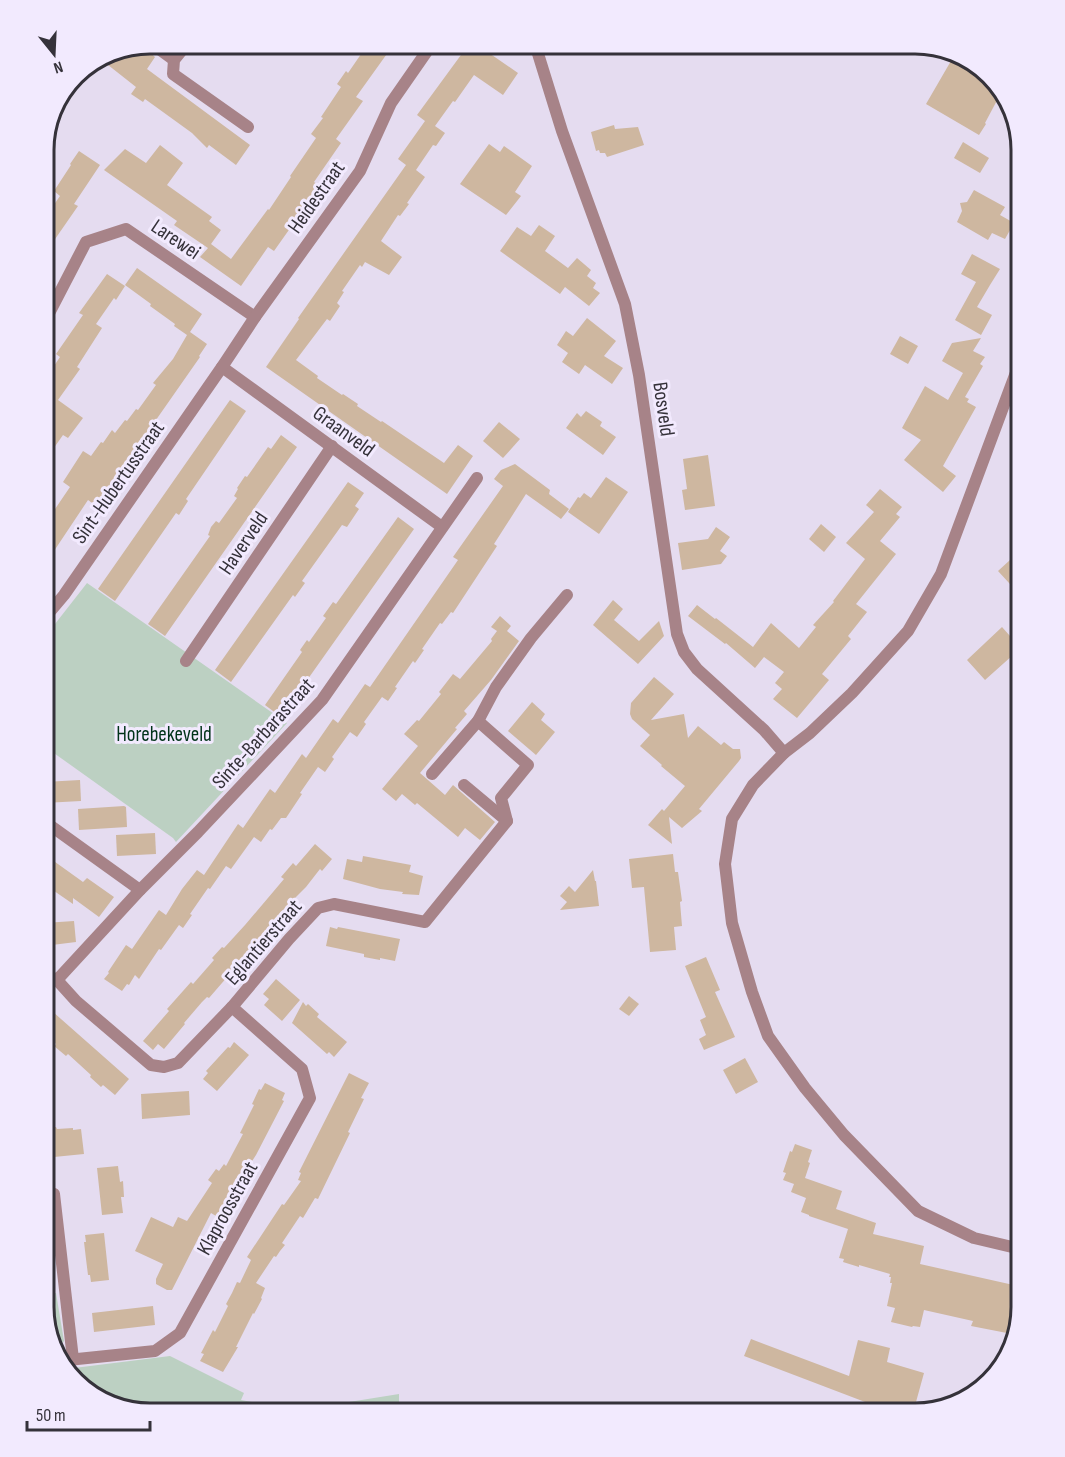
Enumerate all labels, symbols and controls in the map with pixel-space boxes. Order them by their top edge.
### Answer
north arrow [24,24,84,84]
text: N [51,56,65,77]
street label: Heidestraat [283,156,350,238]
street label: Larewei [146,214,205,265]
street label: Bosveld [647,380,680,438]
street label: Graanveld [308,401,380,462]
street label: Sint-Hubertusstraat [67,416,170,548]
street label: Haverveld [213,507,273,579]
street label: Sinte-Barbarastraat [207,673,320,794]
park label: Horebekeveld [116,722,212,747]
street label: Eglantierstraat [220,895,307,990]
street label: Klaproosstraat [192,1157,263,1259]
scale bar [27,1394,150,1432]
text: 50 m [36,1405,66,1426]

